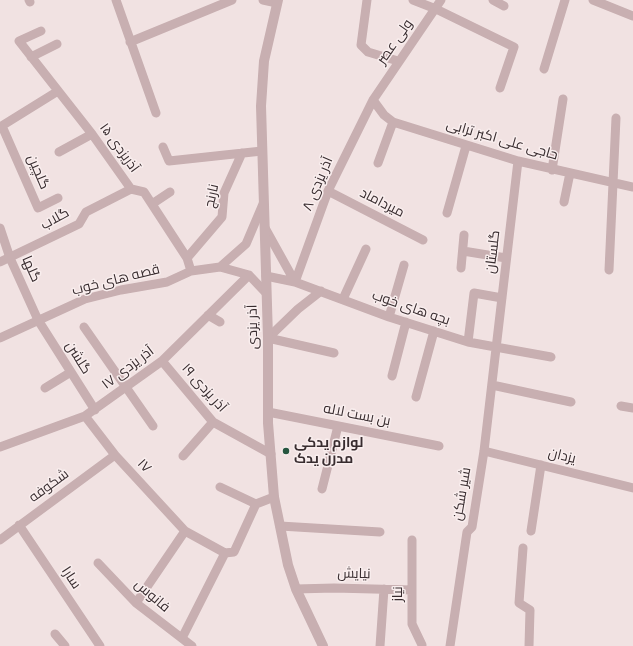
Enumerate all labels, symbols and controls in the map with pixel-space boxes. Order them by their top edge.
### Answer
street label: ولی عصر [373,16,417,68]
street label: حاجی علی اکبر ترابی [444,116,560,164]
street label: ۱۵ آذریزدی [96,120,142,176]
street label: گلچین [23,152,53,192]
street label: ۸ آذر یزدی [299,155,337,213]
street label: نارنج [201,182,223,210]
street label: میرداماد [357,185,407,221]
street label: گلاب [38,204,72,234]
street label: گلستان [482,229,504,275]
street label: گلها [18,253,44,285]
street label: قصه های خوب [70,261,162,299]
street label: بچه های خوب [370,287,452,329]
street label: آذر یزدی [244,304,262,350]
street label: گلشن [62,339,94,377]
street label: آذر یزدی ۱۷ [99,343,157,393]
street label: آذر یزدی ۱۹ [178,360,230,416]
street label: بن بست لاله [322,400,392,430]
place label: لوازم یدکی مدرن یدک [294,435,363,468]
street label: یزدان [546,444,578,468]
marker: لوازم یدکی مدرن یدک [281,446,291,456]
street label: ۱۷ [133,455,155,477]
street label: شکوفه [26,466,72,506]
street label: شیر شکن [449,466,475,522]
street label: سارا [58,564,84,592]
street label: نیایش [337,565,371,583]
street label: فانوس [131,576,173,616]
street label: نیاز [390,586,406,602]

